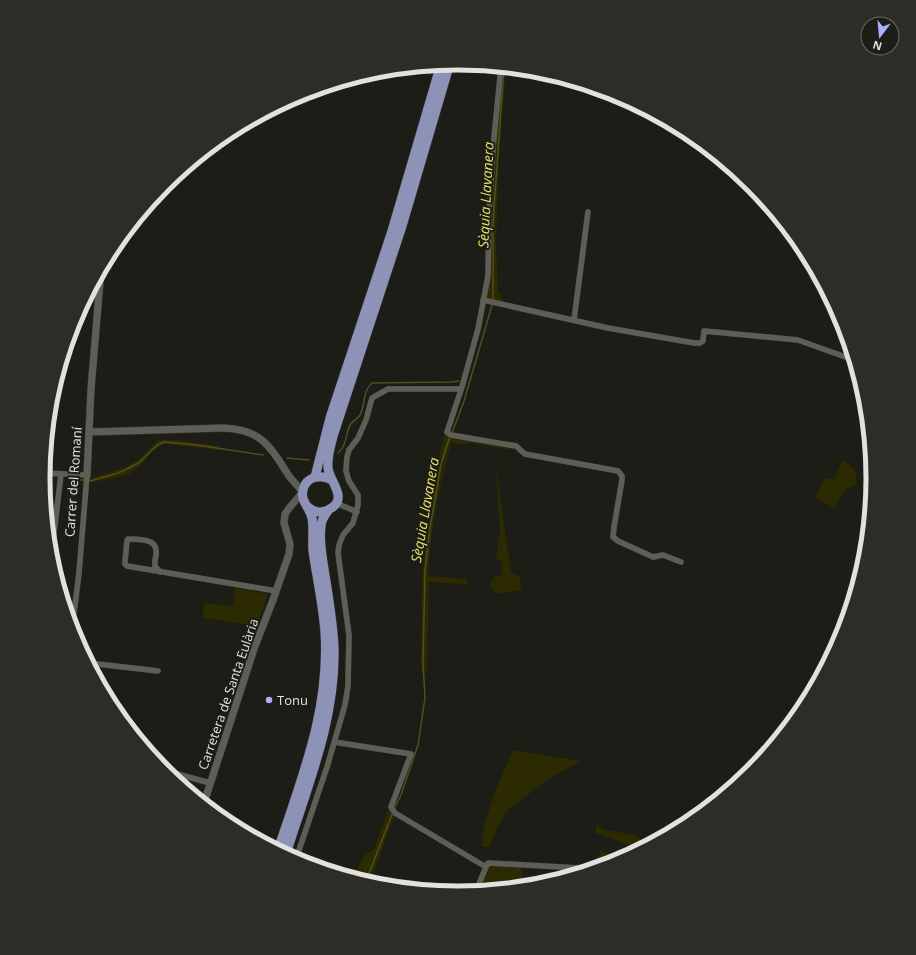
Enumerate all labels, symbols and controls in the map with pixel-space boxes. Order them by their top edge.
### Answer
north arrow [860,16,900,56]
text: N [871,38,883,55]
water label: Sèquia Llavanera [473,141,498,249]
street label: Carrer del Romaní [60,426,86,538]
water label: Sèquia Llavanera [406,456,443,564]
street label: Carretera de Santa Eulària [194,616,262,772]
place label: Tonu [277,691,308,709]
marker: Tonu [264,695,274,705]

